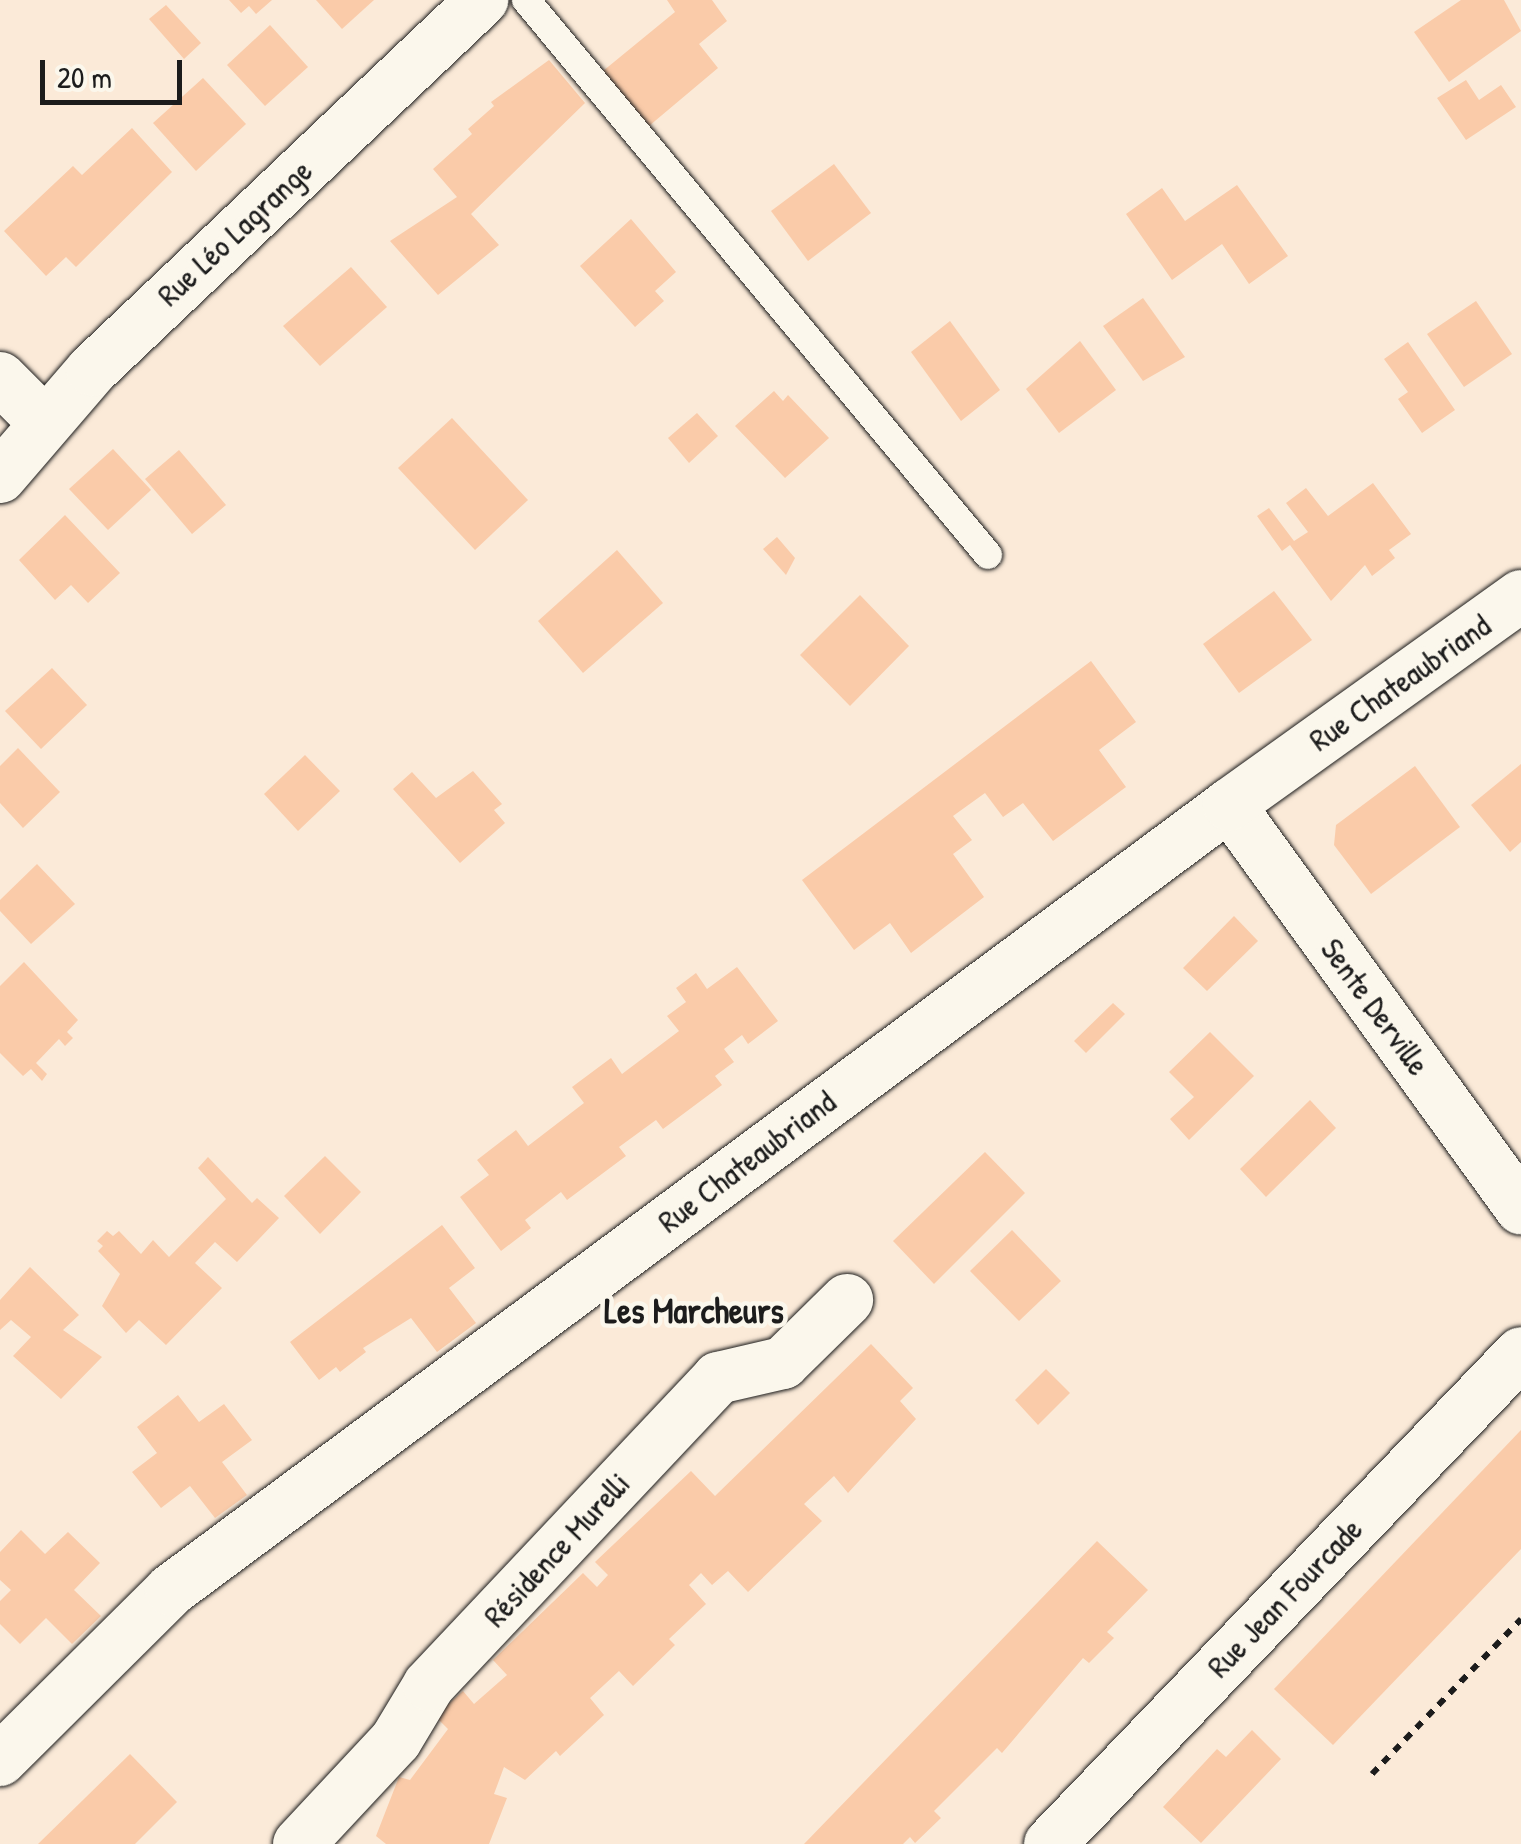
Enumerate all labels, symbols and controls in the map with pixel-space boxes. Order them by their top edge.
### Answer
scale bar [45,40,188,102]
text: 20 m [57,57,112,97]
street label: Rue Léo Lagrange [150,152,320,314]
street label: Rue Chateaubriand [1302,606,1498,760]
street label: Sente Derville [1313,931,1437,1083]
street label: Rue Chateaubriand [651,1083,843,1241]
district label: Les Marcheurs [604,1290,784,1332]
street label: Résidence Murelli [476,1465,638,1635]
street label: Rue Jean Fourcade [1199,1510,1371,1686]

